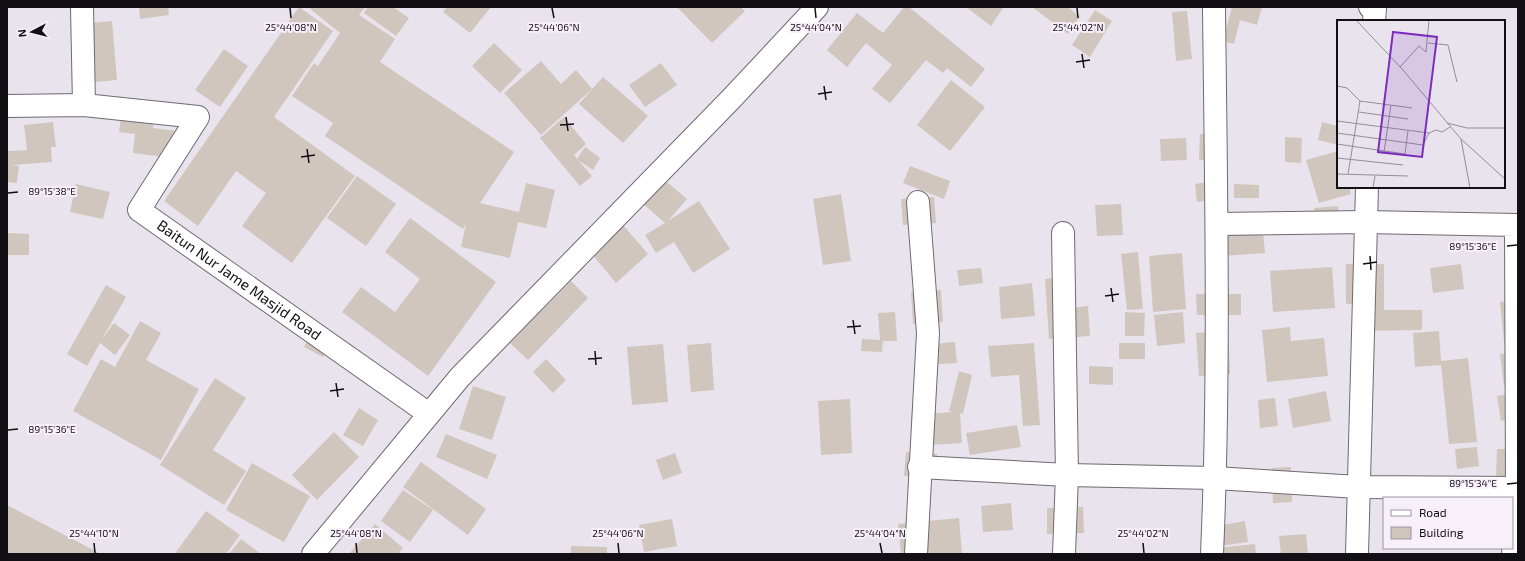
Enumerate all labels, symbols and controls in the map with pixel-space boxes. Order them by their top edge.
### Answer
north arrow [12,12,52,52]
inset map [1337,20,1505,188]
text: 25°44'08"N [265,21,317,33]
text: 25°44'06"N [528,21,580,33]
text: 25°44'04"N [790,21,842,33]
text: 25°44'02"N [1052,21,1104,33]
text: N [15,28,29,38]
text: 89°15'38"E [28,185,76,197]
street label: Baitun Nur Jame Masjid Road [154,216,325,343]
text: 89°15'36"E [1449,240,1497,252]
text: 89°15'36"E [28,423,76,435]
text: 89°15'34"E [1449,477,1497,489]
legend [1383,497,1513,549]
text: Road [1419,505,1447,519]
text: Building [1419,525,1464,539]
text: 25°44'10"N [69,527,119,539]
text: 25°44'08"N [330,527,382,539]
text: 25°44'06"N [592,527,644,539]
text: 25°44'04"N [854,527,906,539]
text: 25°44'02"N [1117,527,1169,539]

